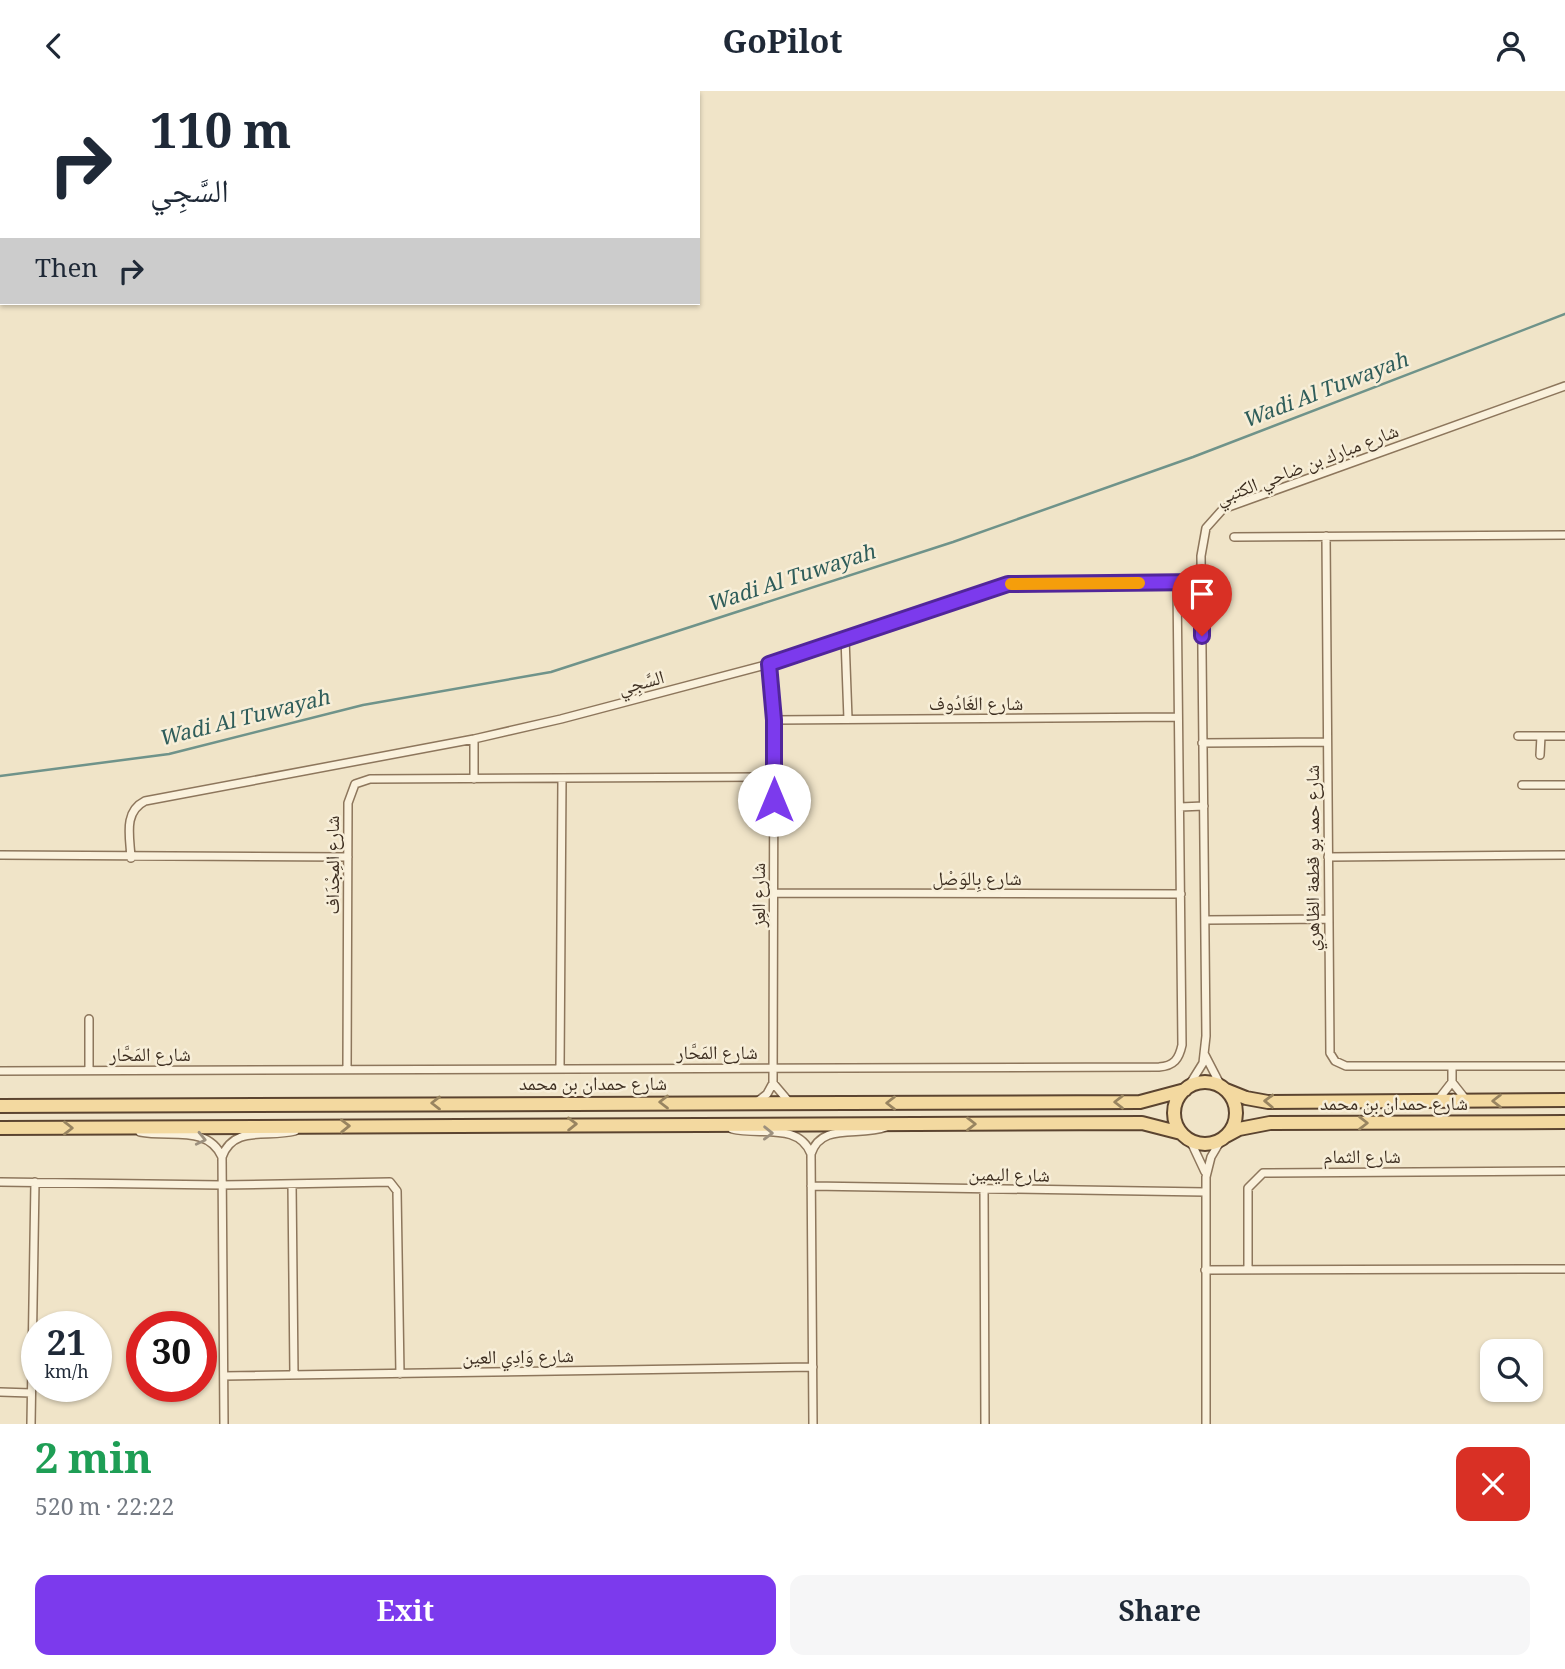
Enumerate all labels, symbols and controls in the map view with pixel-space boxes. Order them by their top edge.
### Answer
text: GoPilot [723,19,842,73]
icon: back [35,27,73,65]
icon: person [1492,27,1530,65]
text: 110 m [150,96,291,179]
icon: right [35,119,126,210]
text: السَّجِي [150,168,229,222]
text: Then [35,249,98,293]
icon: right [112,252,150,290]
water label: Wadi Al Tuwayah [1238,344,1415,440]
street label: شارع مبارك بن ضاحي الكتبي [1212,417,1404,516]
water label: Wadi Al Tuwayah [703,536,881,624]
pin [1172,564,1232,636]
icon: arrive [1183,575,1221,613]
street label: السَّجِي [615,663,669,706]
water label: Wadi Al Tuwayah [155,682,335,759]
street label: شارع الغَادُوف [929,690,1023,722]
position arrow [737,763,811,837]
street label: شارع حمد بو قطعة الظاهري [1299,765,1331,951]
street label: شارع المِجْدَاف [319,815,351,915]
street label: شارع العِز [745,863,777,928]
street label: شارع بِالوَصْل [932,865,1022,897]
street label: شارع المَحَّار [675,1039,758,1071]
street label: شارع المَحَّار [108,1041,191,1073]
street label: شارع حمدان بن محمد [519,1070,667,1102]
street label: شارع حمدان بن محمد [1320,1090,1468,1122]
one-way arrow [1491,1093,1502,1109]
one-way arrow [658,1094,668,1110]
one-way arrow [1113,1094,1123,1110]
one-way arrow [1264,1094,1275,1109]
one-way arrow [885,1095,896,1111]
one-way arrow [430,1096,441,1111]
one-way arrow [1358,1115,1369,1131]
one-way arrow [567,1116,578,1132]
one-way arrow [966,1116,977,1132]
one-way arrow [340,1118,350,1134]
one-way arrow [63,1120,74,1136]
one-way arrow [763,1125,773,1141]
one-way arrow [195,1130,207,1145]
street label: شارع الثمام [1323,1143,1401,1175]
street label: شارع اليمين [968,1160,1050,1194]
speed limit sign: 30 [126,1311,217,1402]
text: 21 [47,1318,86,1377]
map controls [1480,1339,1543,1402]
button: search [1480,1339,1543,1402]
street label: شارع وَادِي العين [462,1342,574,1376]
text: km/h [44,1359,89,1389]
text: 2 min [35,1428,152,1500]
button: close [1456,1447,1530,1521]
text: 520 m · 22:22 [35,1490,174,1530]
button: Exit [35,1575,776,1655]
button: Share [790,1575,1530,1655]

